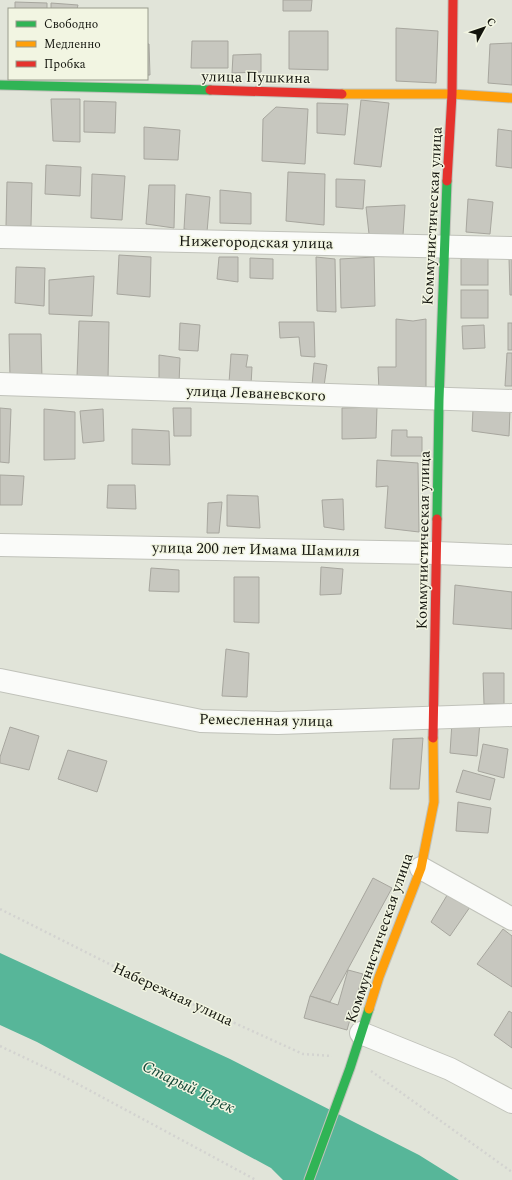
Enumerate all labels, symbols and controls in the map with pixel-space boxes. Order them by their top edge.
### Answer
legend [8,8,148,80]
north arrow [464,8,504,48]
text: С [482,13,500,30]
text: Свободно [44,15,98,34]
text: Медленно [44,35,101,54]
text: Пробка [44,55,86,74]
street label: улица Пушкина [200,65,311,90]
street label: Коммунистическая улица [416,126,449,306]
street label: Нижегородская улица [179,230,334,255]
street label: улица Леваневского [185,380,326,407]
street label: Коммунистическая улица [410,450,437,630]
street label: улица 200 лет Имама Шамиля [151,536,360,563]
street label: Ремесленная улица [199,708,334,733]
street label: Коммунистическая улица [340,849,420,1026]
street label: Набережная улица [109,956,237,1033]
water label: Старый Терек [138,1054,239,1120]

